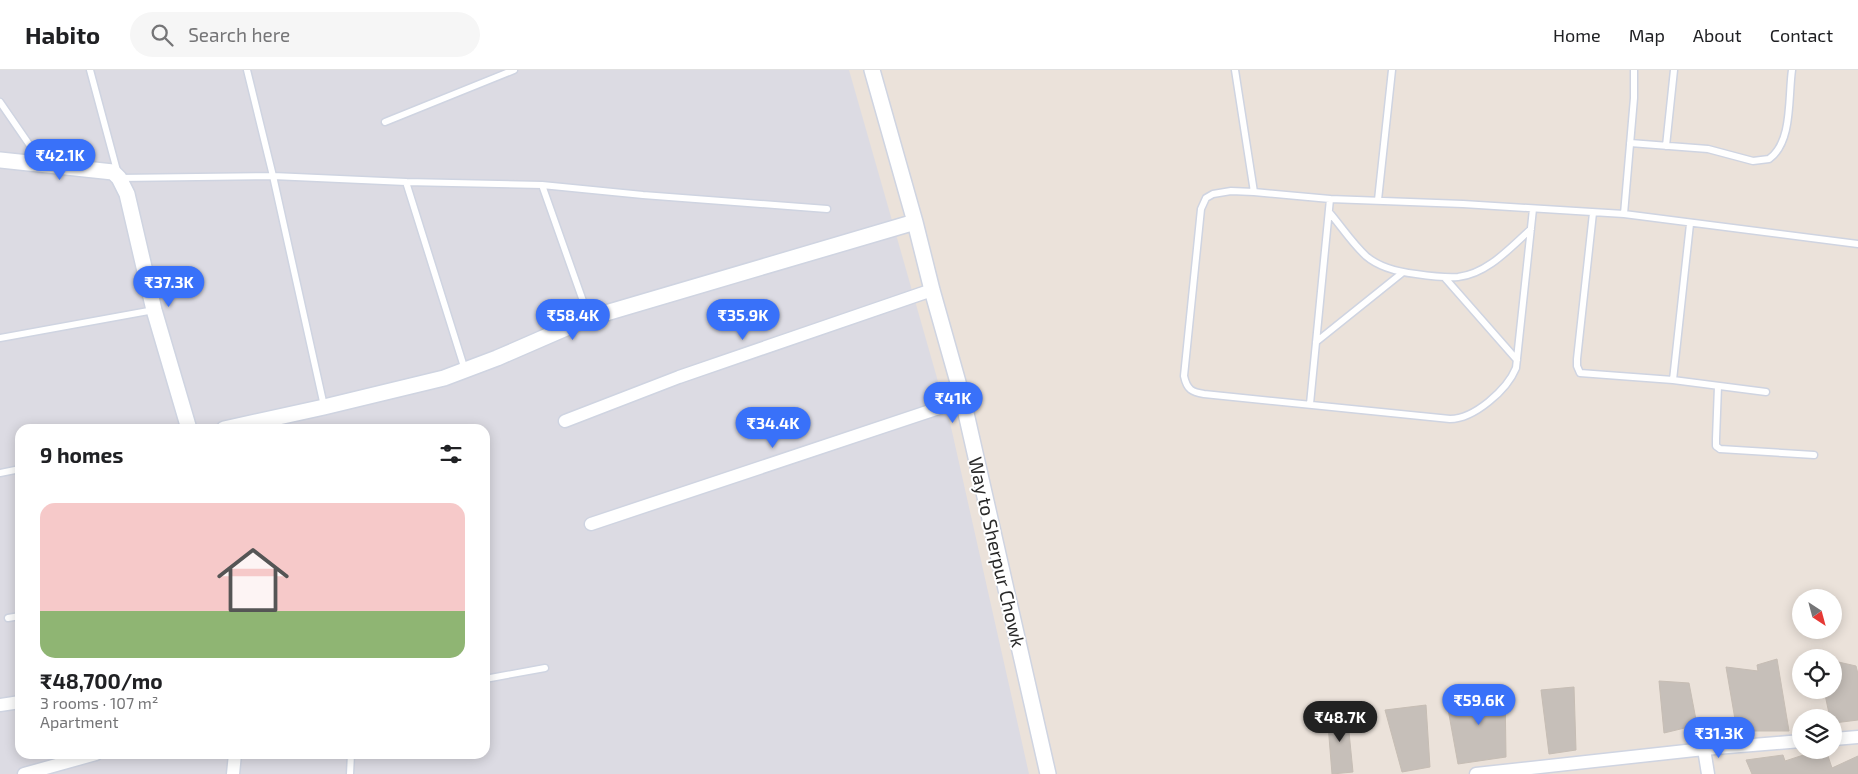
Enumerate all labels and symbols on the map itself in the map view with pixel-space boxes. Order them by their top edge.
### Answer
pin: ₹42.1K [19,138,101,181]
pin: ₹37.3K [128,266,210,308]
pin: ₹58.4K [532,298,614,341]
pin: ₹35.9K [702,298,784,341]
pin: ₹41K [923,382,983,424]
pin: ₹34.4K [732,406,814,449]
street label: Way to Sherpur Chowk [964,454,1031,650]
north arrow [1792,589,1842,639]
pin: ₹59.6K [1438,684,1520,726]
pin: ₹48.7K [1299,700,1381,743]
pin: ₹31.3K [1678,716,1760,759]

